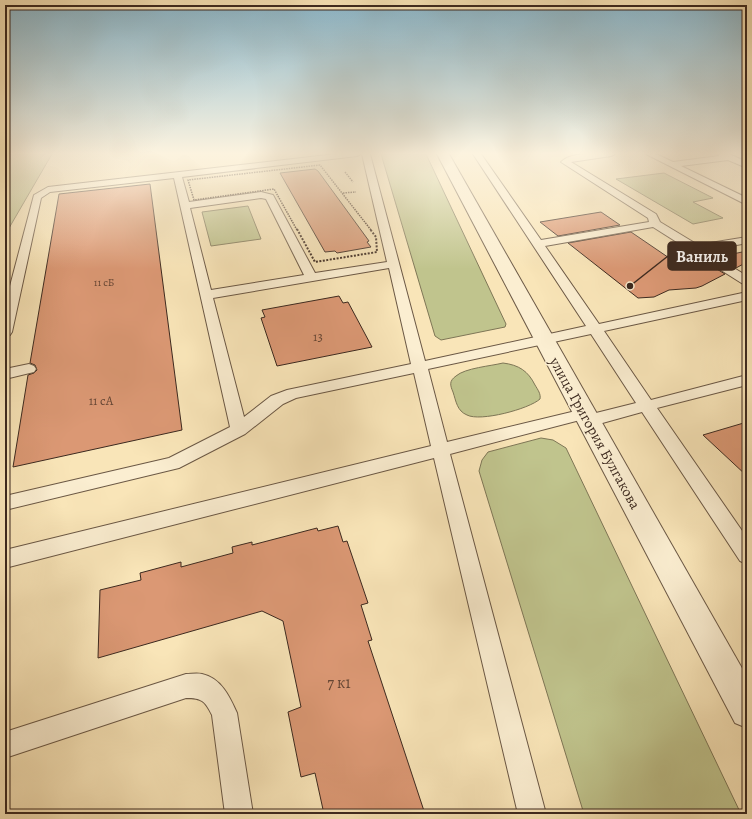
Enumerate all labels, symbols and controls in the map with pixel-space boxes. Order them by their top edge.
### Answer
callout: Ваниль [668,242,736,270]
text: Ваниль [676,246,729,268]
house number: 11 сБ [94,275,114,290]
house number: 13 [313,328,323,345]
street label: улица Григория Булгакова [544,353,645,513]
house number: 11 сА [89,392,114,409]
house number: 7 к1 [327,672,351,694]

